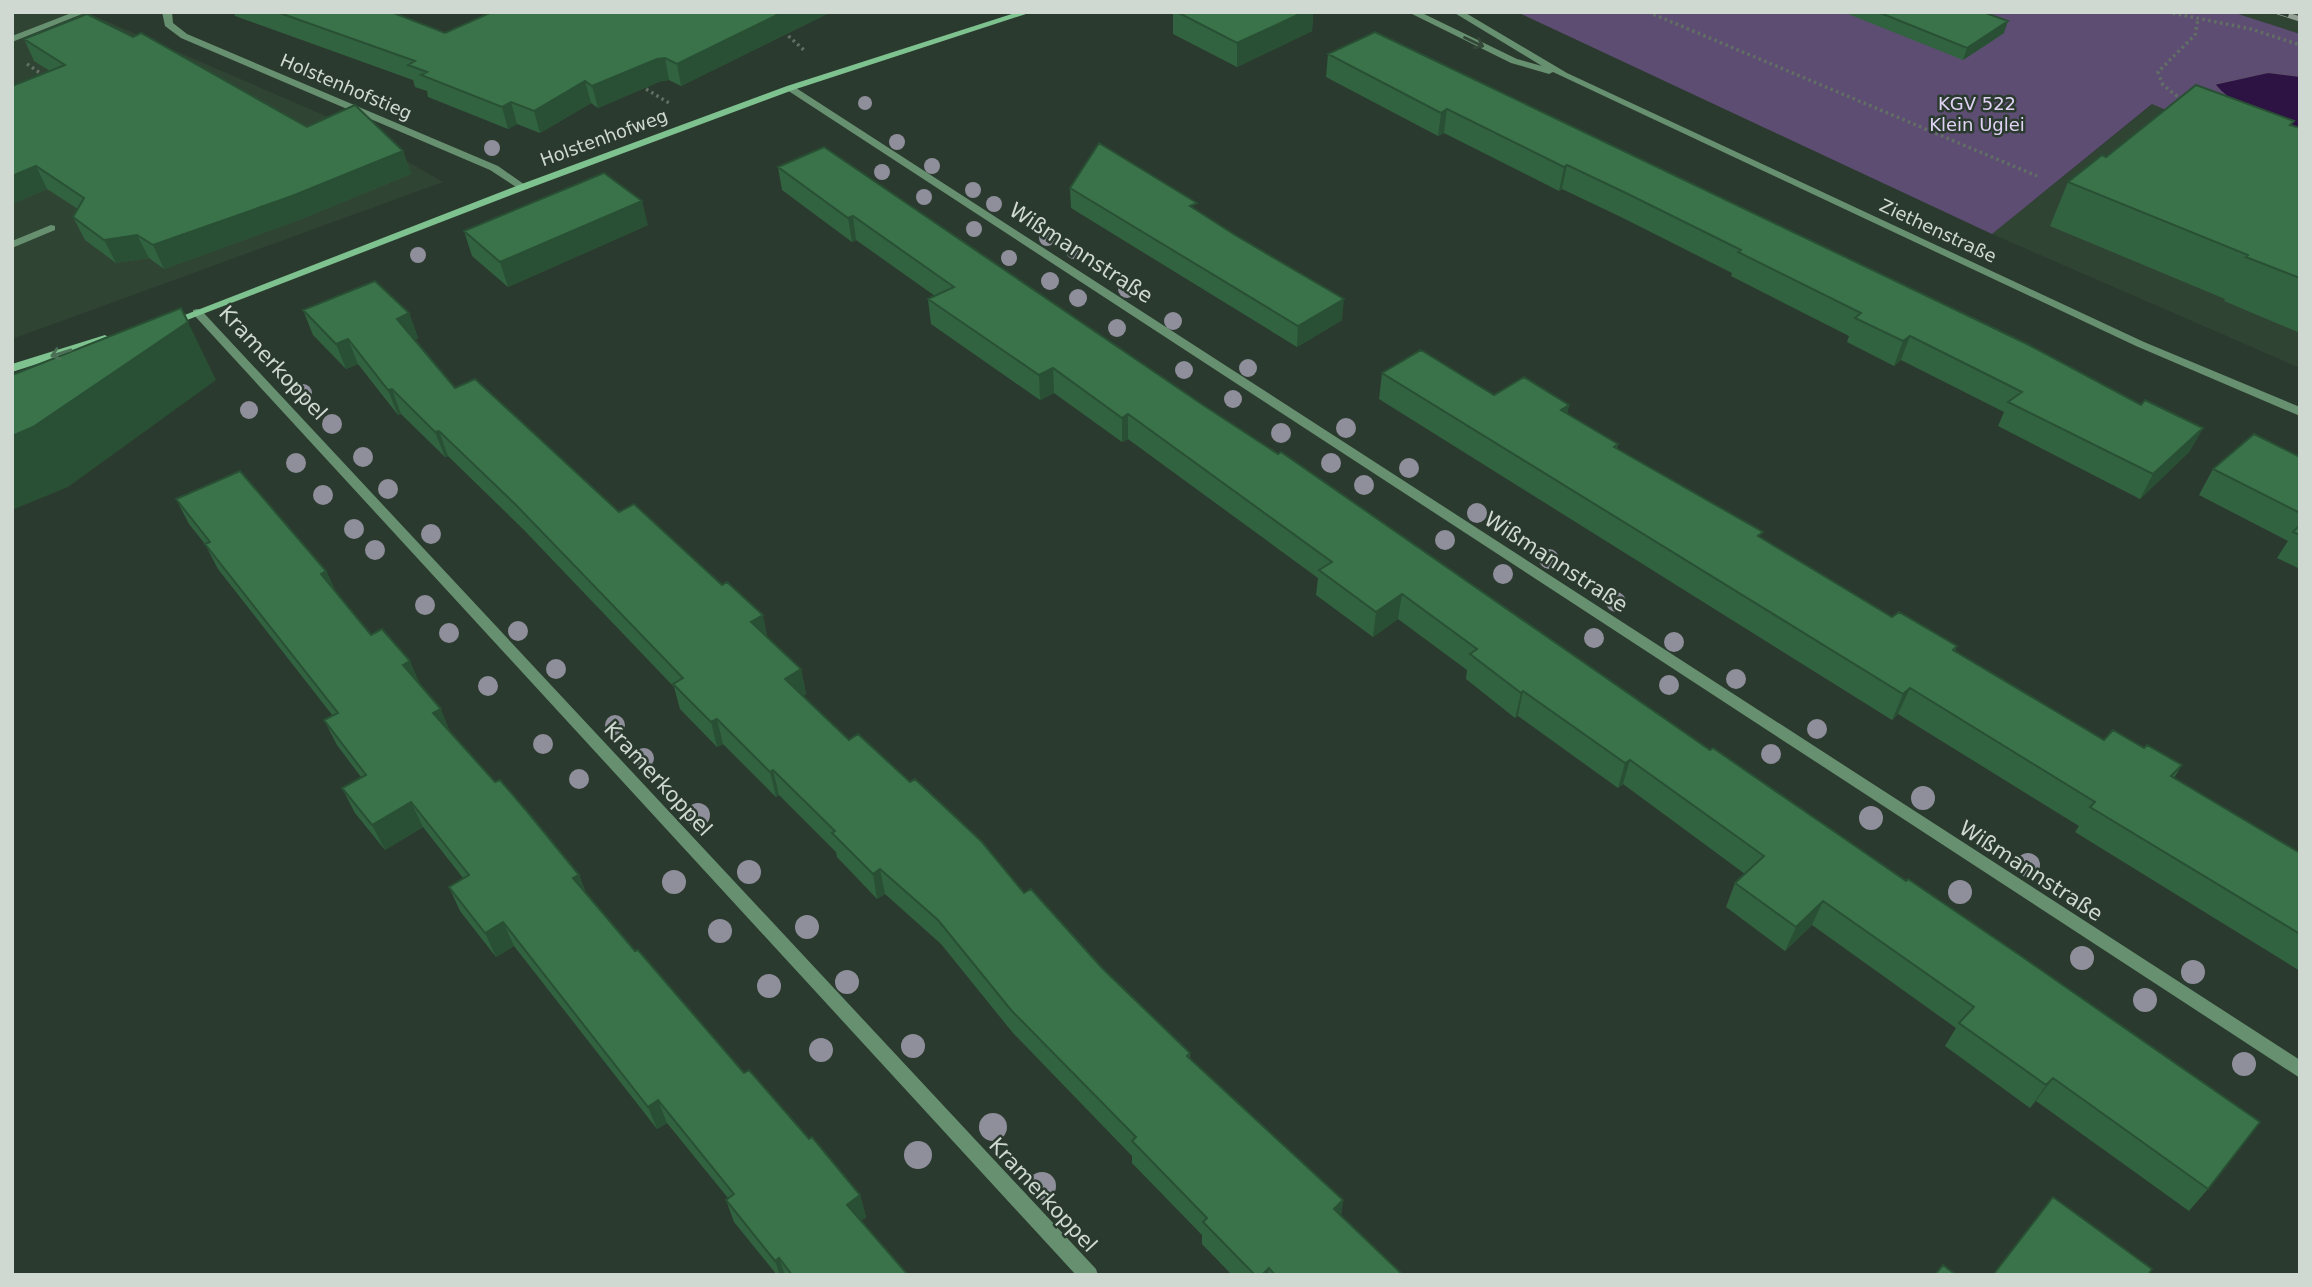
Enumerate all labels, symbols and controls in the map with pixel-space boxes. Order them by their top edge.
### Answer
one-way arrow [1463,35,1484,49]
street label: Holstenhofstieg [277,49,415,124]
park label: KGV 522 Klein Uglei [1929,93,2025,135]
street label: Holstenhofweg [537,105,670,170]
street label: Ziethenstraße [1876,194,2000,267]
street label: Wißmannstraße [1005,198,1157,308]
street label: Kramerkoppel [214,301,332,425]
one-way arrow [50,347,72,360]
street label: Wißmannstraße [1480,507,1632,617]
street label: Kramerkoppel [599,717,717,841]
street label: Wißmannstraße [1955,816,2107,926]
street label: Kramerkoppel [984,1133,1102,1257]

